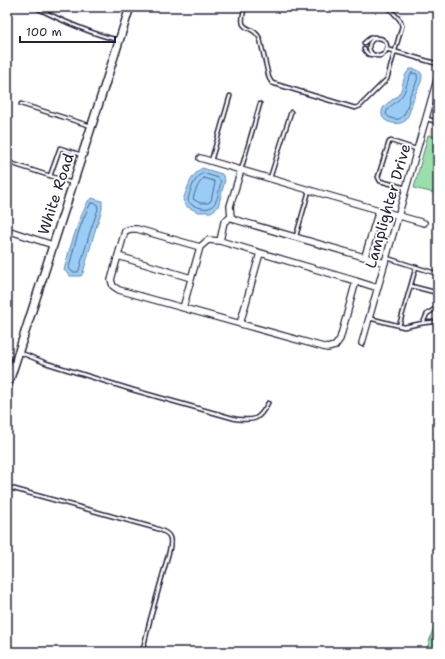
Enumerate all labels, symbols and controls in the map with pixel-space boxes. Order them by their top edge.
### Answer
scale bar [20,18,115,44]
text: 100 m [26,24,62,40]
street label: Lamplighter Drive [361,141,415,271]
street label: White Road [33,150,79,237]

